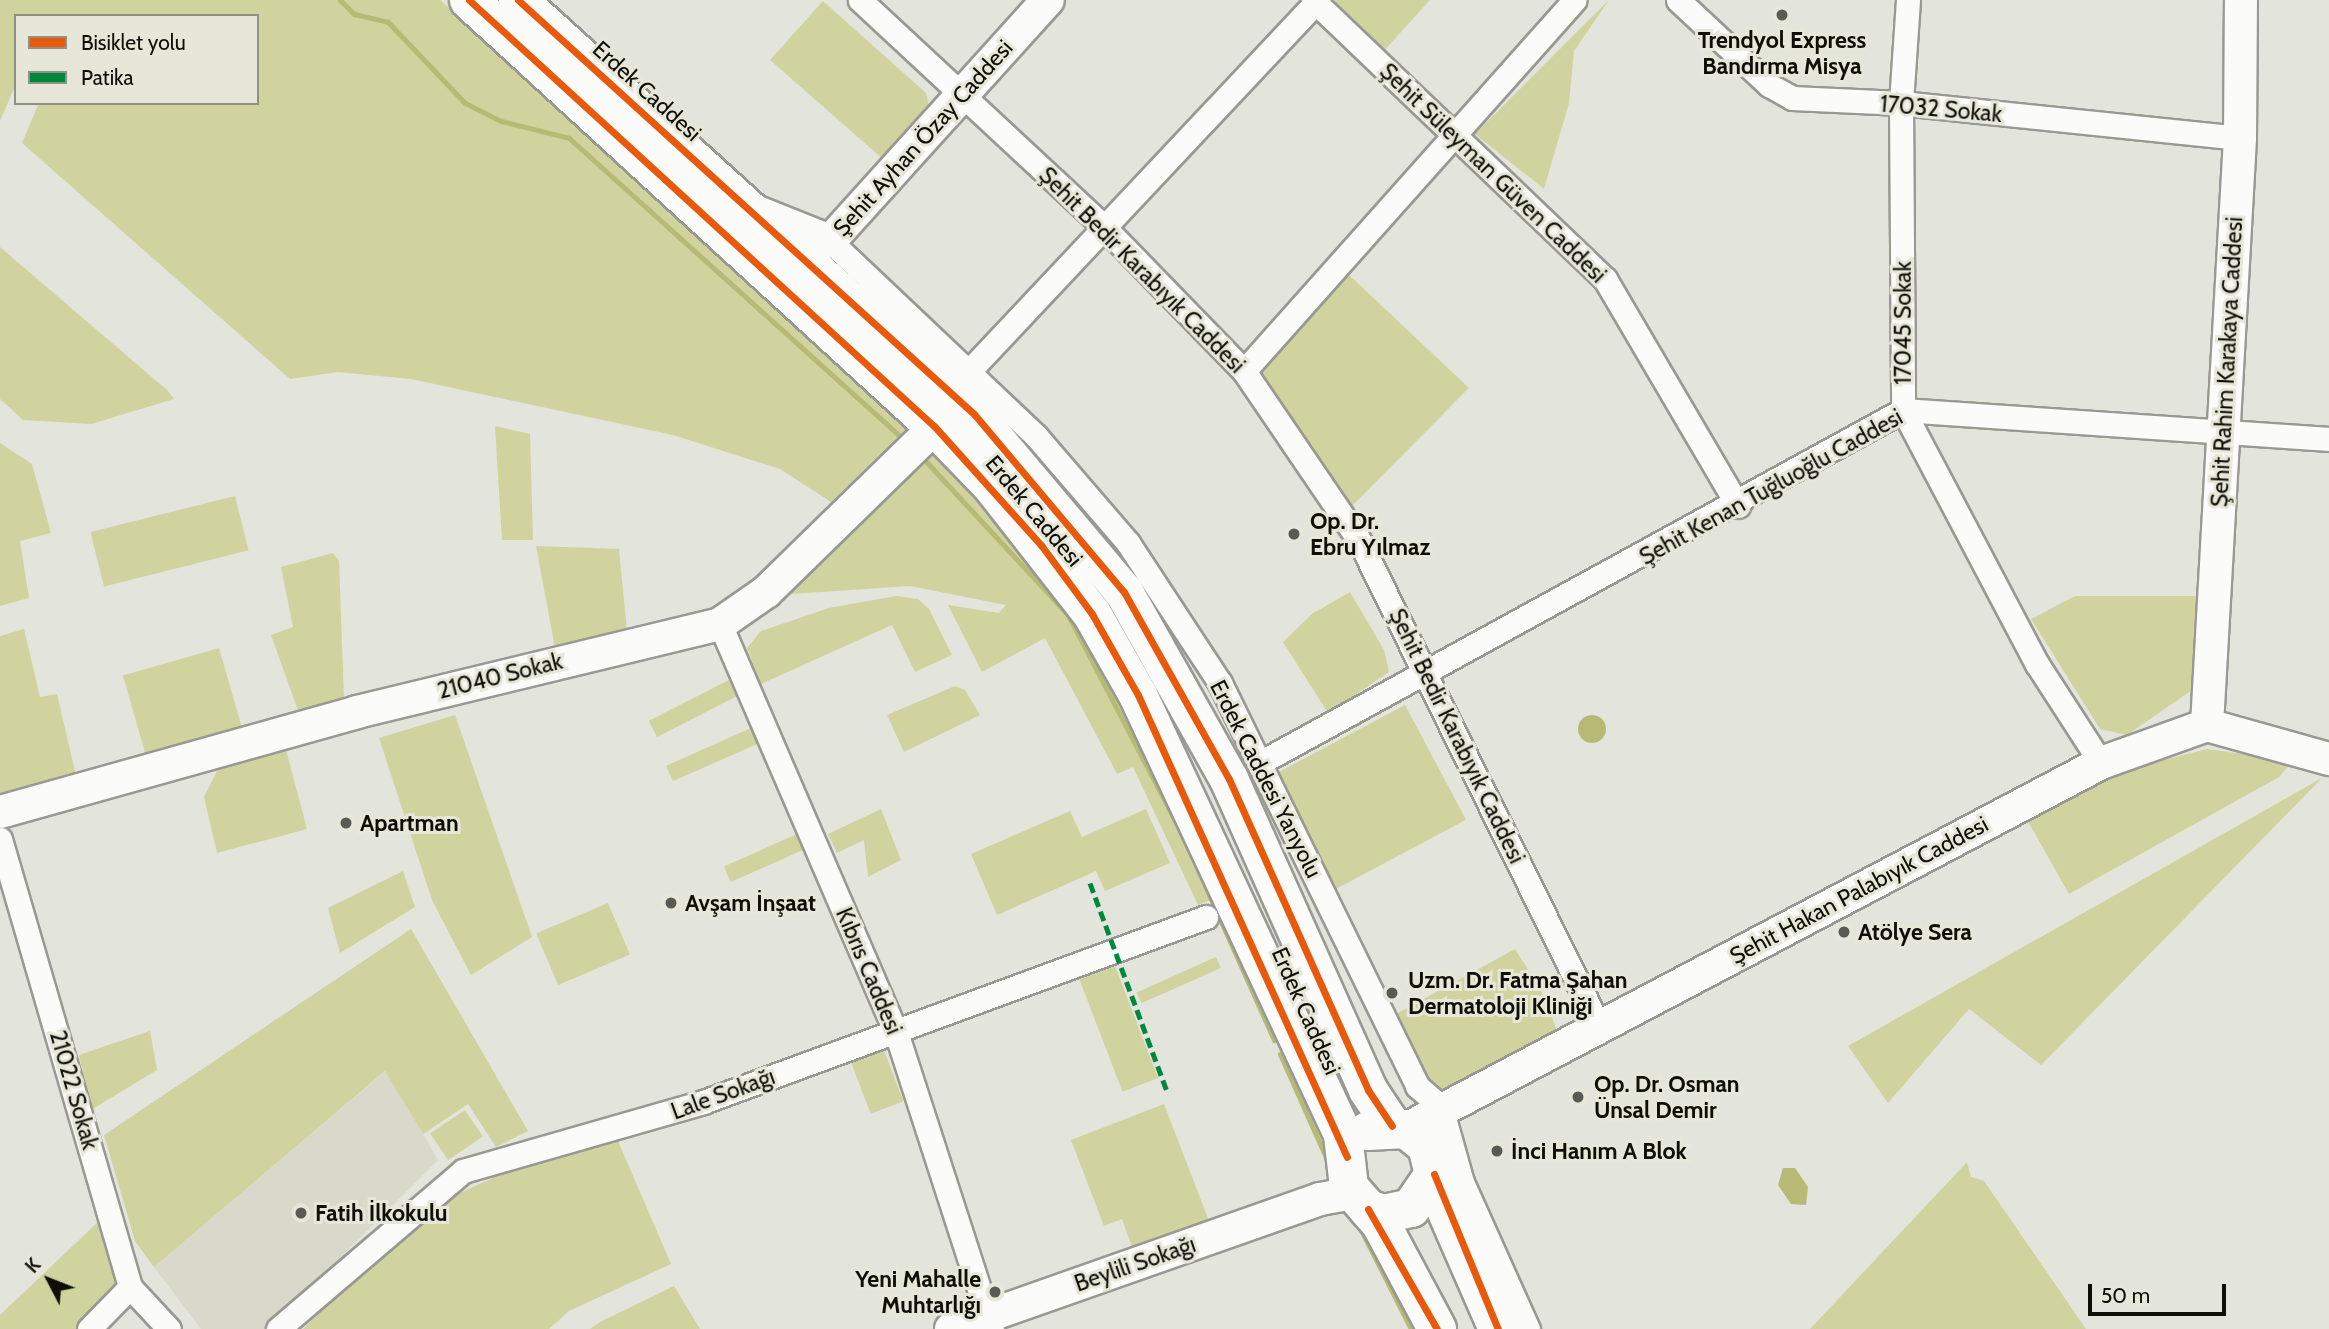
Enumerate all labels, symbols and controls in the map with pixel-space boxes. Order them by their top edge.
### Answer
marker: Trendyol Express Bandırma Misya [1774,7,1790,23]
legend [14,14,259,105]
place label: Trendyol Express Bandırma Misya [1698,26,1866,80]
text: Bisiklet yolu [81,30,186,55]
street label: Şehit Ayhan Özay Caddesi [828,34,1018,242]
street label: Erdek Caddesi [587,35,707,147]
street label: Şehit Süleyman Güven Caddesi [1374,58,1612,288]
text: Patika [81,65,134,90]
street label: 17032 Sokak [1879,90,2003,128]
street label: Şehit Bedir Karabıyık Caddesi [1033,161,1251,379]
street label: Şehit Rahim Karakaya Caddesi [2206,216,2248,508]
street label: 17045 Sokak [1889,261,1917,385]
street label: Şehit Kenan Tuğluoğlu Caddesi [1635,403,1907,571]
street label: Erdek Caddesi [980,450,1088,572]
place label: Op. Dr. Ebru Yılmaz [1310,507,1430,561]
marker: Op. Dr. Ebru Yılmaz [1284,524,1304,544]
street label: Şehit Bedir Karabıyık Caddesi [1383,604,1531,868]
street label: 21040 Sokak [435,647,565,705]
street label: Erdek Caddesi Yanyolu [1204,676,1328,882]
place label: Apartman [360,809,459,837]
street label: Şehit Hakan Palabıyık Caddesi [1725,810,1993,970]
marker: Apartman [338,815,354,831]
place label: Avşam İnşaat [685,889,816,917]
marker: Avşam İnşaat [663,895,679,911]
street label: Kıbrıs Caddesi [830,903,908,1039]
place label: Atölye Sera [1858,918,1972,946]
marker: Atölye Sera [1836,924,1852,940]
street label: Erdek Caddesi [1266,943,1346,1079]
place label: Uzm. Dr. Fatma Şahan Dermatoloji Kliniği [1408,966,1628,1020]
marker: Uzm. Dr. Fatma Şahan Dermatoloji Kliniği [1382,983,1402,1003]
street label: 21022 Sokak [44,1027,104,1153]
street label: Lale Sokağı [667,1062,779,1126]
place label: Op. Dr. Osman Ünsal Demir [1594,1070,1740,1124]
marker: Op. Dr. Osman Ünsal Demir [1568,1087,1588,1107]
place label: İnci Hanım A Blok [1511,1137,1687,1165]
marker: İnci Hanım A Blok [1489,1143,1505,1159]
place label: Fatih İlkokulu [315,1199,448,1227]
marker: Fatih İlkokulu [293,1205,309,1221]
street label: Beylili Sokağı [1071,1230,1199,1298]
north arrow [14,1245,84,1315]
text: K [20,1253,46,1278]
place label: Yeni Mahalle Muhtarlığı [855,1265,981,1319]
scale bar [2091,1270,2229,1314]
text: 50 m [2101,1283,2150,1308]
marker: Yeni Mahalle Muhtarlığı [987,1284,1003,1300]

